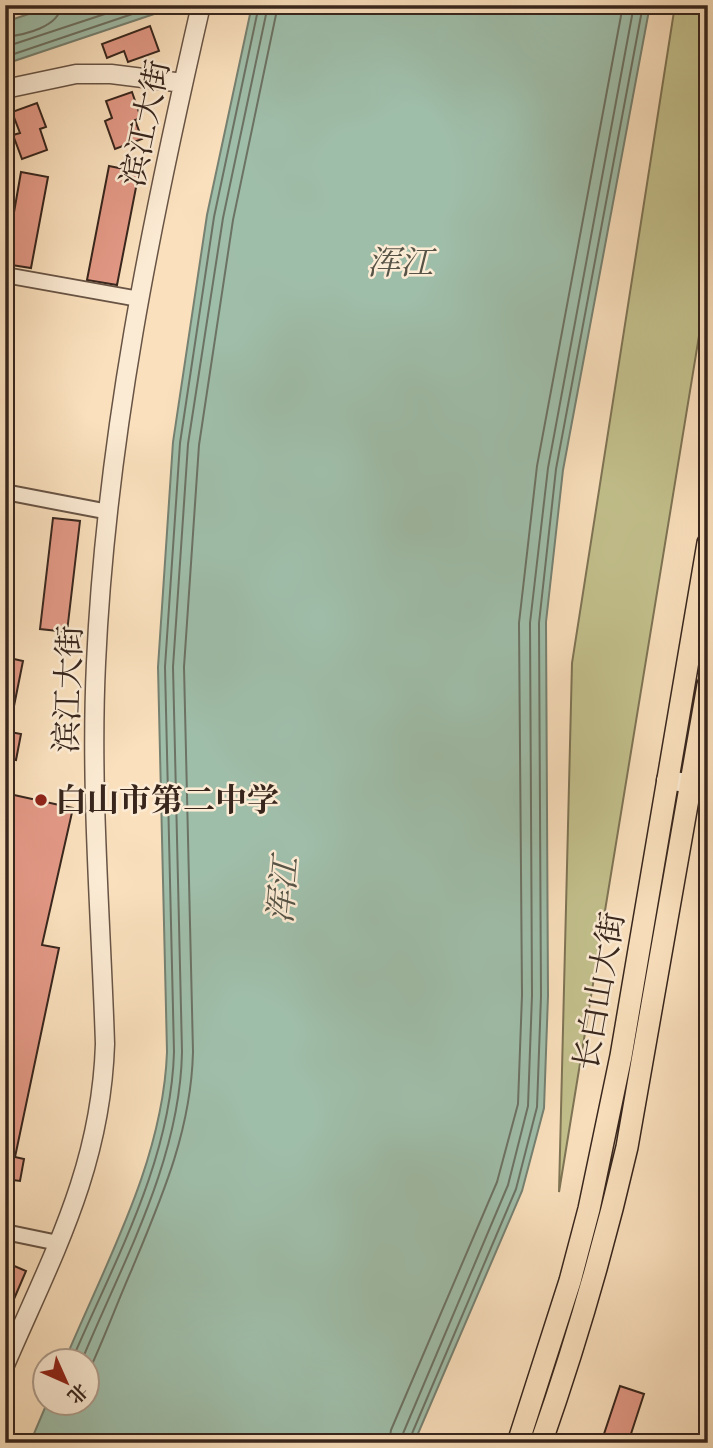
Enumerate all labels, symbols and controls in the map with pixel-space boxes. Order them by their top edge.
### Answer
street label: 滨江大街 [111,56,179,190]
water label: 浑江 [367,241,437,284]
street label: 滨江大街 [45,624,91,754]
place label: 白山市第二中学 [55,779,279,821]
marker: 白山市第二中学 [33,792,49,808]
water label: 浑江 [258,851,307,925]
street label: 长白山大街 [564,909,634,1073]
north arrow [32,1346,102,1416]
text: 北 [62,1378,93,1409]

